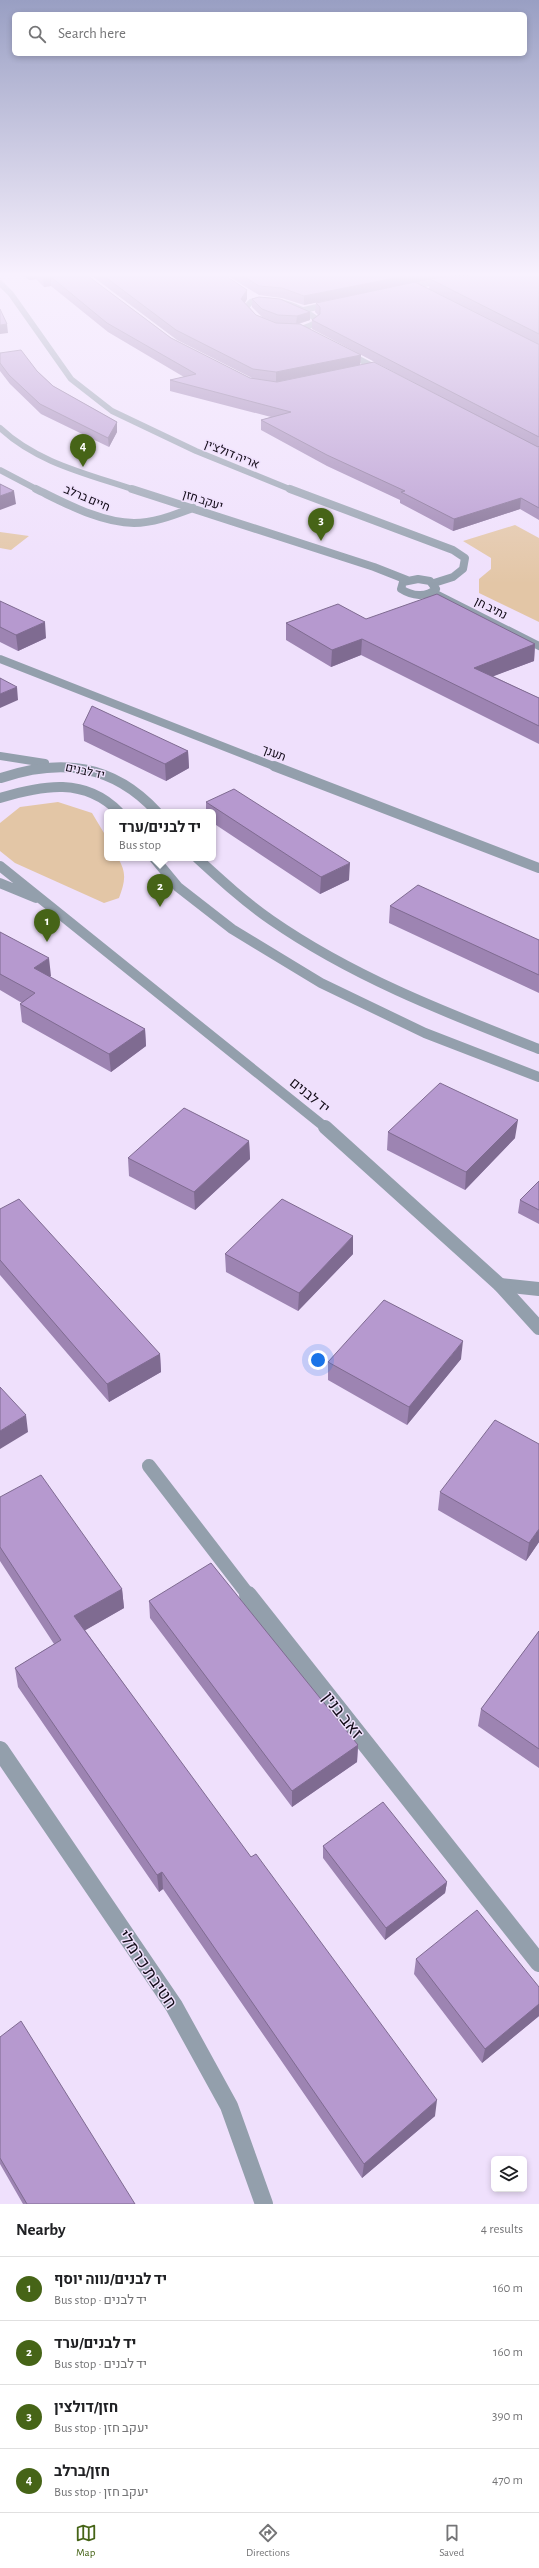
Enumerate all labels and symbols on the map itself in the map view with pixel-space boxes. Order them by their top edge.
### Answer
pin: 4 [70,434,96,467]
street label: אריה דולצ'ין [203,438,261,471]
street label: חיים ברלב [62,483,112,513]
street label: יעקב חזן [182,488,224,512]
pin: 3 [308,508,334,541]
street label: נתיב חן [473,595,509,621]
street label: תענך [260,743,288,763]
street label: יד לבנים [64,761,106,781]
pin: 2 [147,874,173,907]
pin: 1 [34,909,60,942]
street label: יד לבנים [287,1076,332,1116]
your location [308,1350,328,1370]
street label: זאב בנין [319,1689,366,1742]
street label: חטיבת כרמלי [115,1927,180,2012]

